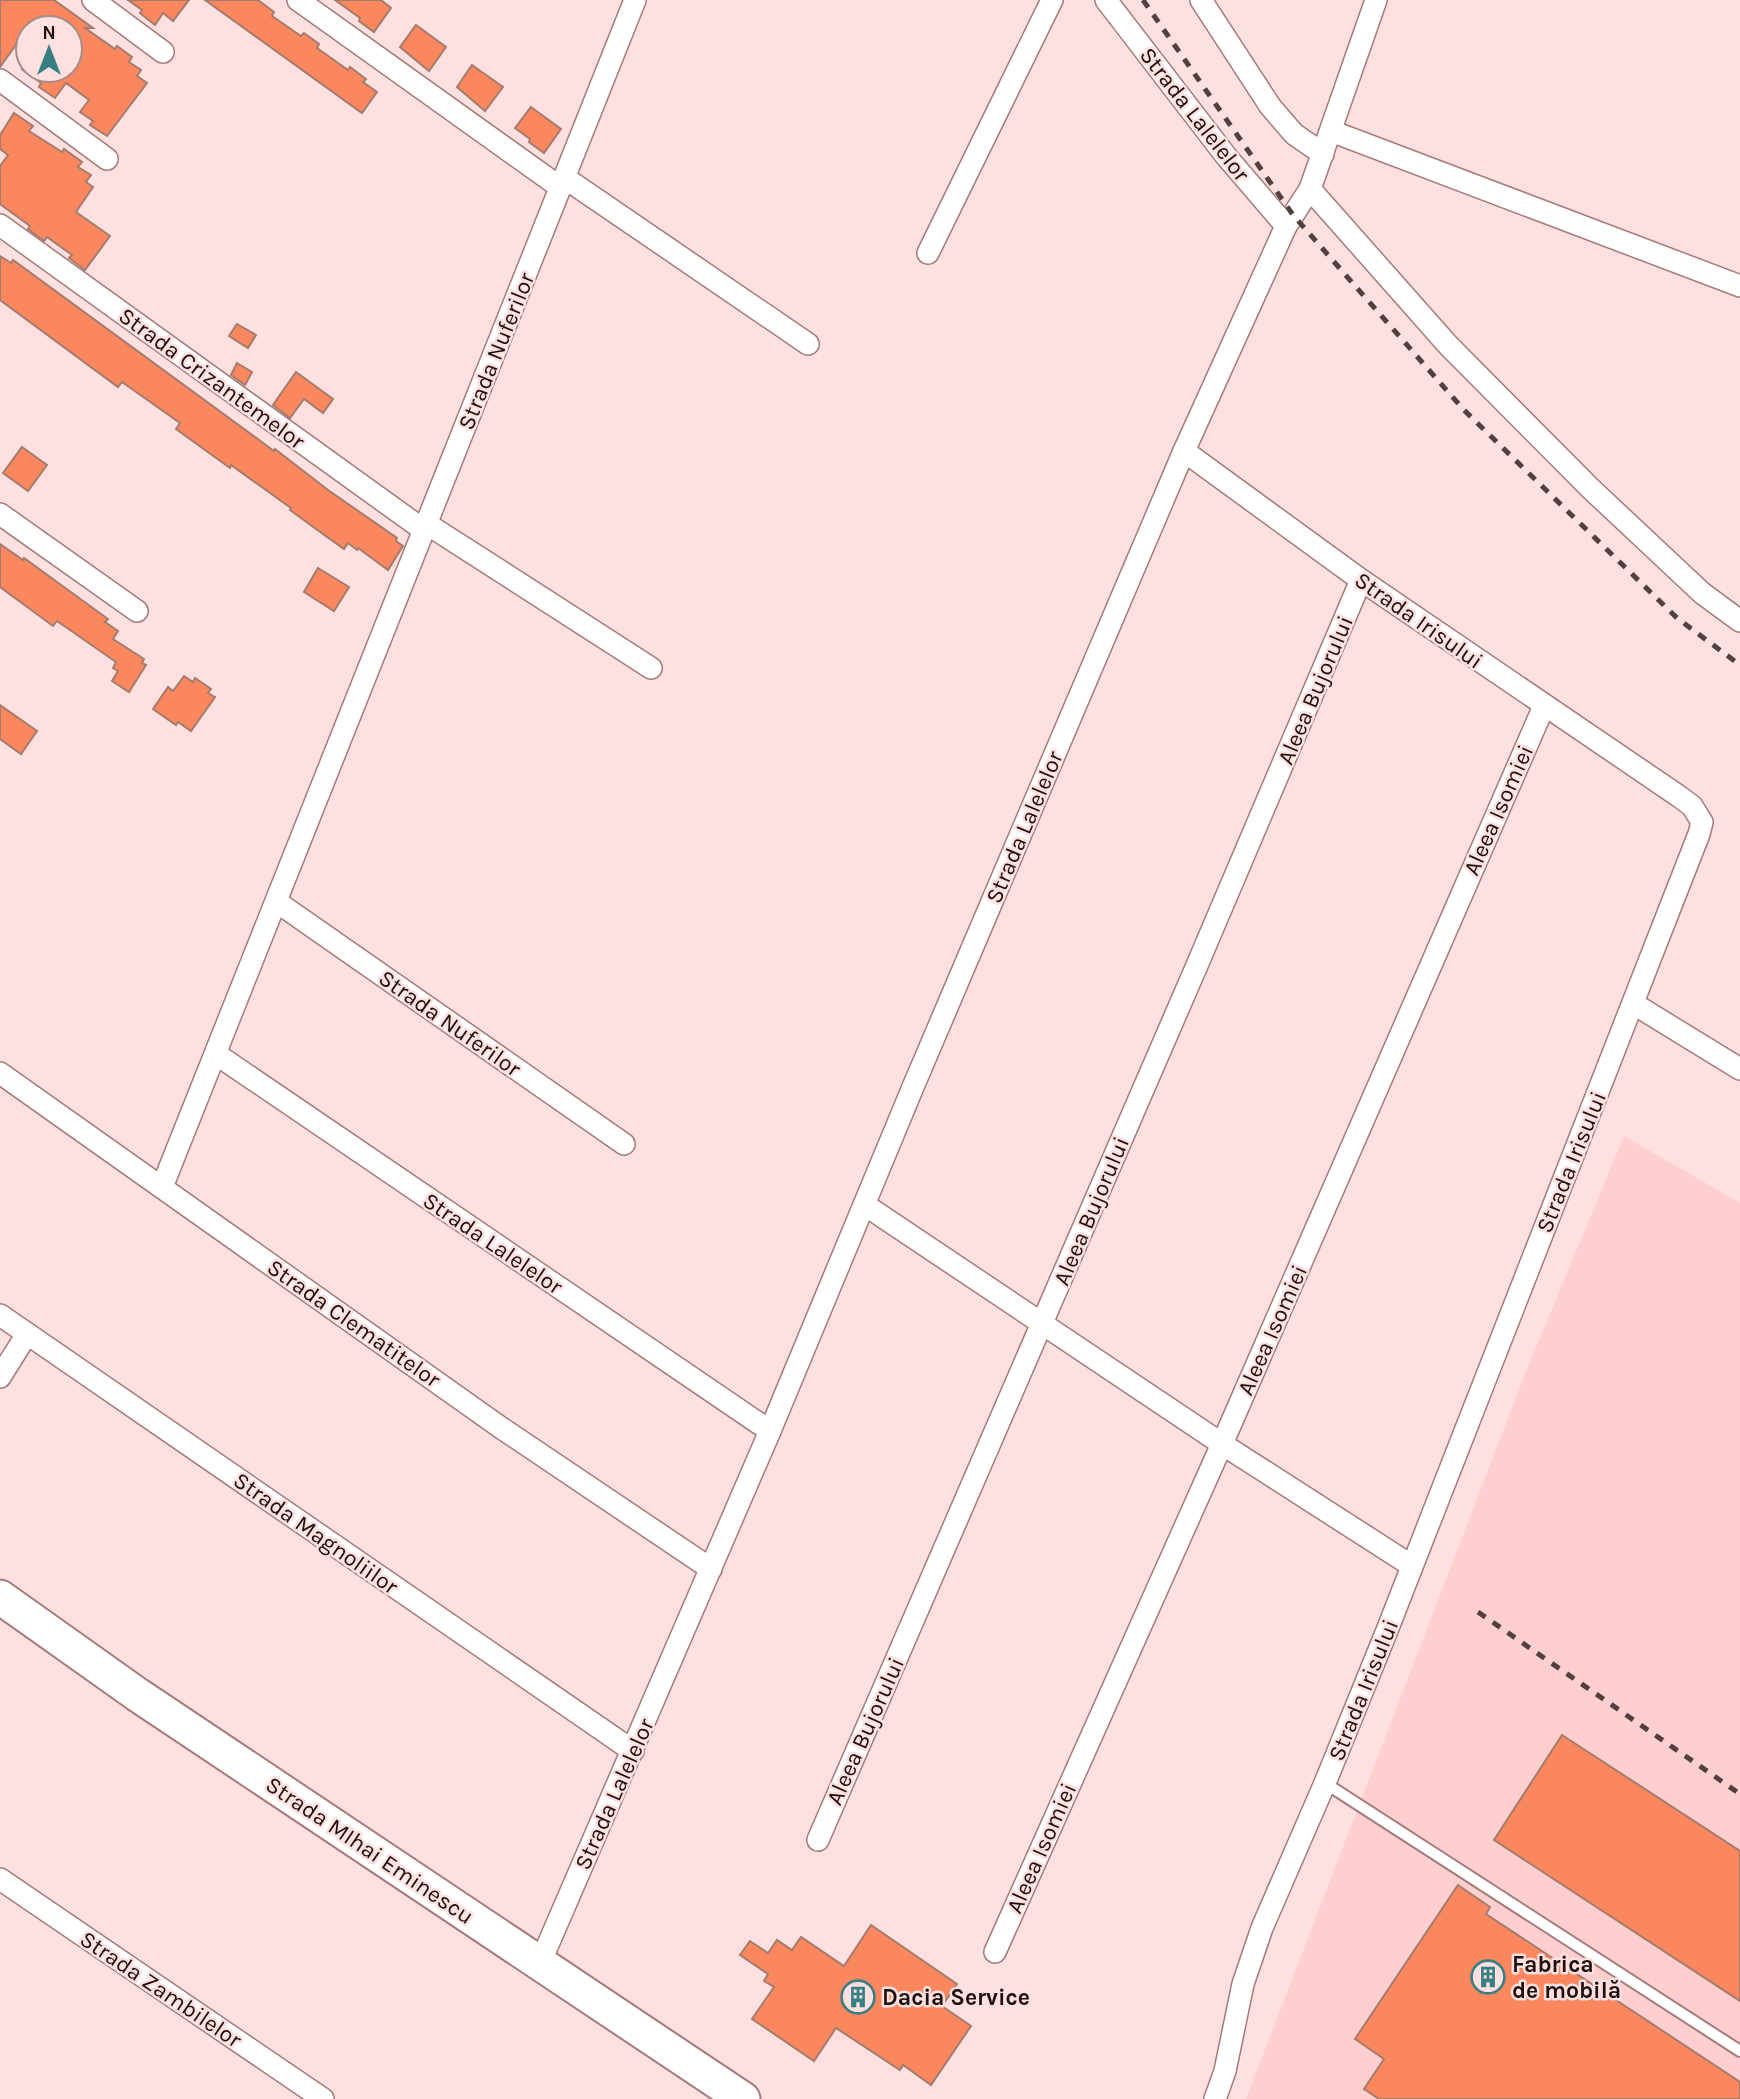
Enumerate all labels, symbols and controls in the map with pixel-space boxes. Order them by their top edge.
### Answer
north arrow [14,14,84,84]
text: N [42,22,56,44]
street label: Strada Lalelelor [1134,42,1256,187]
street label: Strada Nuferilor [453,268,541,434]
street label: Strada Crizantemelor [114,302,310,455]
street label: Strada Irisului [1349,566,1488,675]
street label: Aleea Bujorului [1272,612,1359,769]
street label: Aleea Isomiei [1458,741,1539,879]
street label: Strada Lalelelor [980,746,1069,907]
street label: Strada Nuferilor [374,964,526,1083]
street label: Strada Irisului [1531,1088,1612,1237]
street label: Aleea Bujorului [1048,1133,1135,1290]
street label: Strada Lalelelor [418,1187,568,1300]
street label: Strada Clematitelor [262,1254,446,1394]
street label: Aleea Isomiei [1232,1261,1313,1399]
street label: Strada Magnoliilor [228,1467,404,1601]
street label: Strada Irisului [1323,1616,1404,1765]
street label: Aleea Bujorului [821,1653,910,1809]
street label: Strada Lalelelor [569,1714,660,1874]
street label: Strada MIhai Eminescu [261,1771,479,1930]
street label: Aleea Isomiei [1001,1779,1082,1917]
street label: Strada Zambilelor [75,1925,247,2054]
place label: Fabrica de mobilă [1512,1951,1621,2004]
building icon: Fabrica de mobilă [1469,1958,1507,1996]
building icon: Dacia Service [839,1978,877,2016]
place label: Dacia Service [882,1984,1030,2011]

